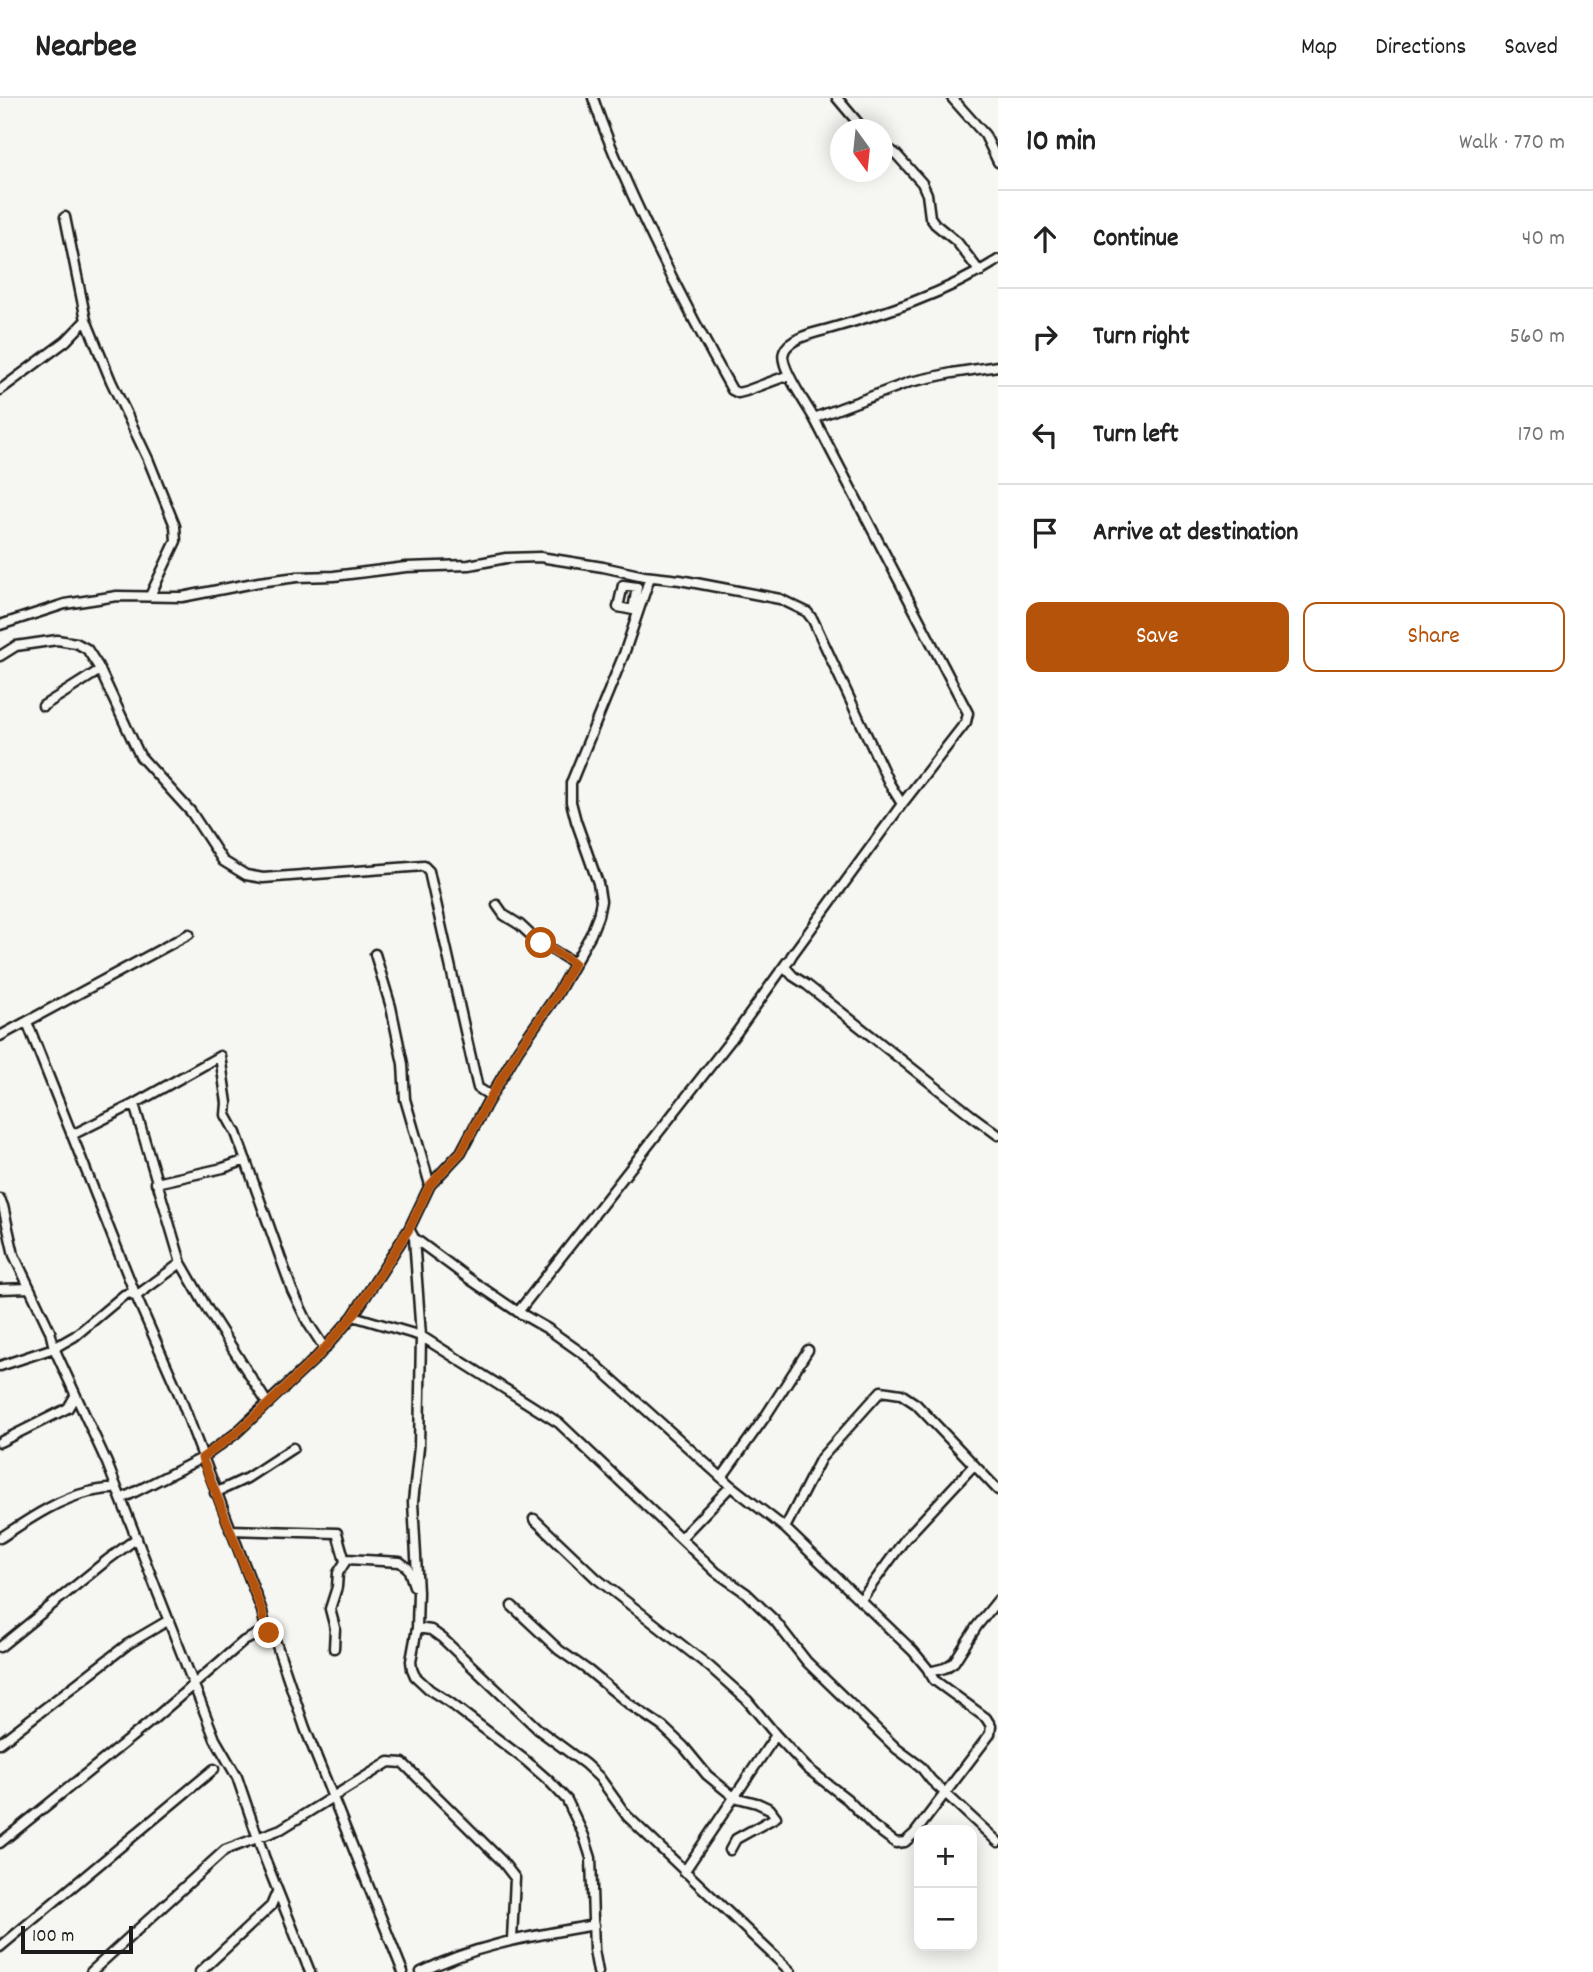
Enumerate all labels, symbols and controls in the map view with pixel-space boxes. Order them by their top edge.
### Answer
text: Nearbee [35,25,137,72]
text: Map [1301,31,1337,65]
text: Directions [1375,31,1466,65]
text: Saved [1504,31,1558,65]
north arrow [830,119,893,182]
text: 10 min [1026,122,1096,165]
text: Walk · 770 m [1459,127,1565,160]
icon: ahead [1026,220,1064,258]
text: Continue [1093,221,1178,258]
text: 40 m [1522,223,1565,256]
icon: right [1026,318,1064,356]
text: Turn right [1093,319,1190,356]
text: 560 m [1509,321,1565,354]
icon: left [1026,416,1064,454]
text: Turn left [1093,417,1179,454]
text: 170 m [1518,419,1565,452]
icon: arrive [1026,514,1064,552]
text: Arrive at destination [1093,515,1298,552]
button: Save [1026,602,1289,672]
button: Share [1303,602,1565,672]
route start [525,927,556,958]
route end [253,1617,284,1648]
map controls [914,1825,977,1951]
button: + [914,1825,977,1888]
button: − [914,1888,977,1951]
scale bar [21,1923,133,1955]
text: 100 m [32,1924,74,1951]

